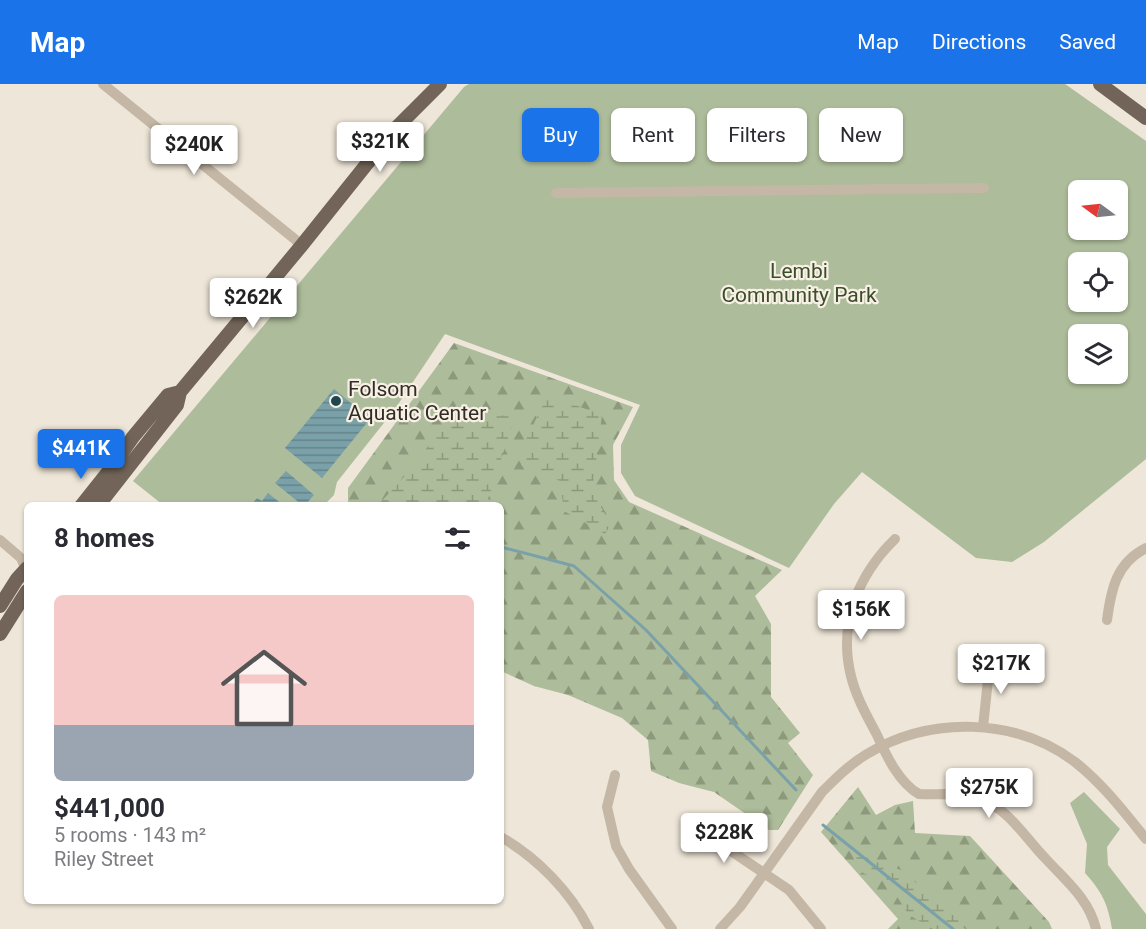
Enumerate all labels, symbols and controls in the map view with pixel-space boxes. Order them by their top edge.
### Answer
text: Map [30,26,85,59]
text: Map [857,30,899,54]
text: Directions [932,30,1026,54]
text: Saved [1059,30,1116,54]
chip: Buy [522,108,599,162]
chip: Rent [611,108,695,162]
chip: Filters [707,108,807,162]
chip: New [819,108,903,162]
pin: $321K [338,122,422,173]
pin: $240K [152,125,236,176]
text: $321K [351,129,409,153]
text: $240K [165,132,223,156]
north arrow [1068,180,1128,240]
map controls [1068,180,1128,384]
button: locate [1068,252,1128,312]
park label: Lembi Community Park [721,259,877,307]
pin: $262K [211,278,295,329]
text: $262K [224,285,282,309]
button: layers [1068,324,1128,384]
place label: Folsom Aquatic Center [348,377,486,425]
marker: Folsom Aquatic Center [329,394,343,408]
pin: $441K [39,429,123,480]
text: $441K [52,436,110,460]
icon: filters [441,522,474,555]
text: 8 homes [54,523,155,553]
pin: $156K [819,590,903,641]
text: $156K [832,597,890,621]
icon: home [210,634,318,742]
pin: $217K [959,644,1043,695]
text: $217K [972,651,1030,675]
pin: $275K [947,768,1031,819]
text: $275K [960,775,1018,799]
text: $441,000 [54,793,165,823]
pin: $228K [682,813,766,864]
text: $228K [695,820,753,844]
text: 5 rooms · 143 m² [54,823,206,847]
text: Riley Street [54,847,154,871]

